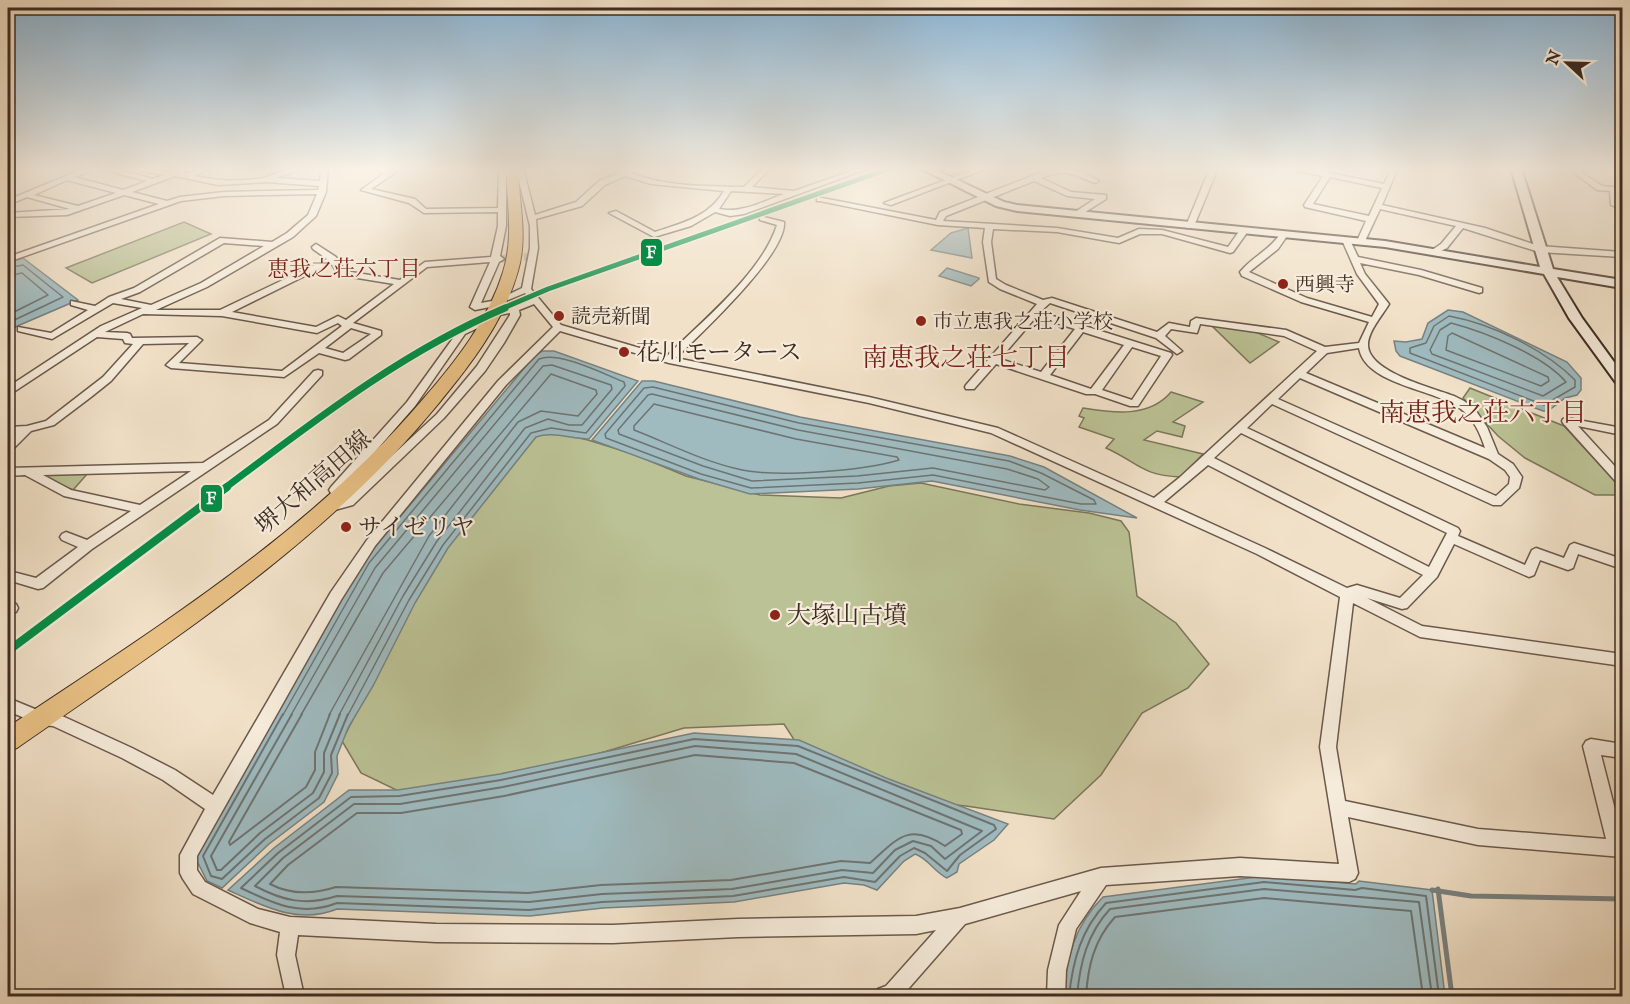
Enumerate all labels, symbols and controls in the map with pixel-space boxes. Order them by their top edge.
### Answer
north arrow [1537,33,1597,93]
text: N [1543,48,1567,69]
line badge: F [640,238,663,267]
text: F [646,244,657,264]
district label: 恵我之荘六丁目 [267,256,421,284]
place label: 西興寺 [1295,273,1355,298]
marker: 西興寺 [1276,277,1290,291]
place label: 読売新聞 [571,305,651,330]
marker: 読売新聞 [552,309,566,323]
place label: 市立恵我之荘小学校 [933,310,1113,335]
marker: 市立恵我之荘小学校 [914,314,928,328]
place label: 花川モータース [636,338,802,369]
district label: 南恵我之荘七丁目 [862,342,1070,375]
marker: 花川モータース [617,345,631,359]
district label: 南恵我之荘六丁目 [1379,397,1587,430]
street label: 堺大和高田線 [249,424,378,542]
line badge: F [200,484,223,513]
text: F [206,490,217,510]
place label: サイゼリヤ [358,513,475,544]
marker: サイゼリヤ [339,520,353,534]
place label: 大塚山古墳 [787,601,907,632]
marker: 大塚山古墳 [768,608,782,622]

